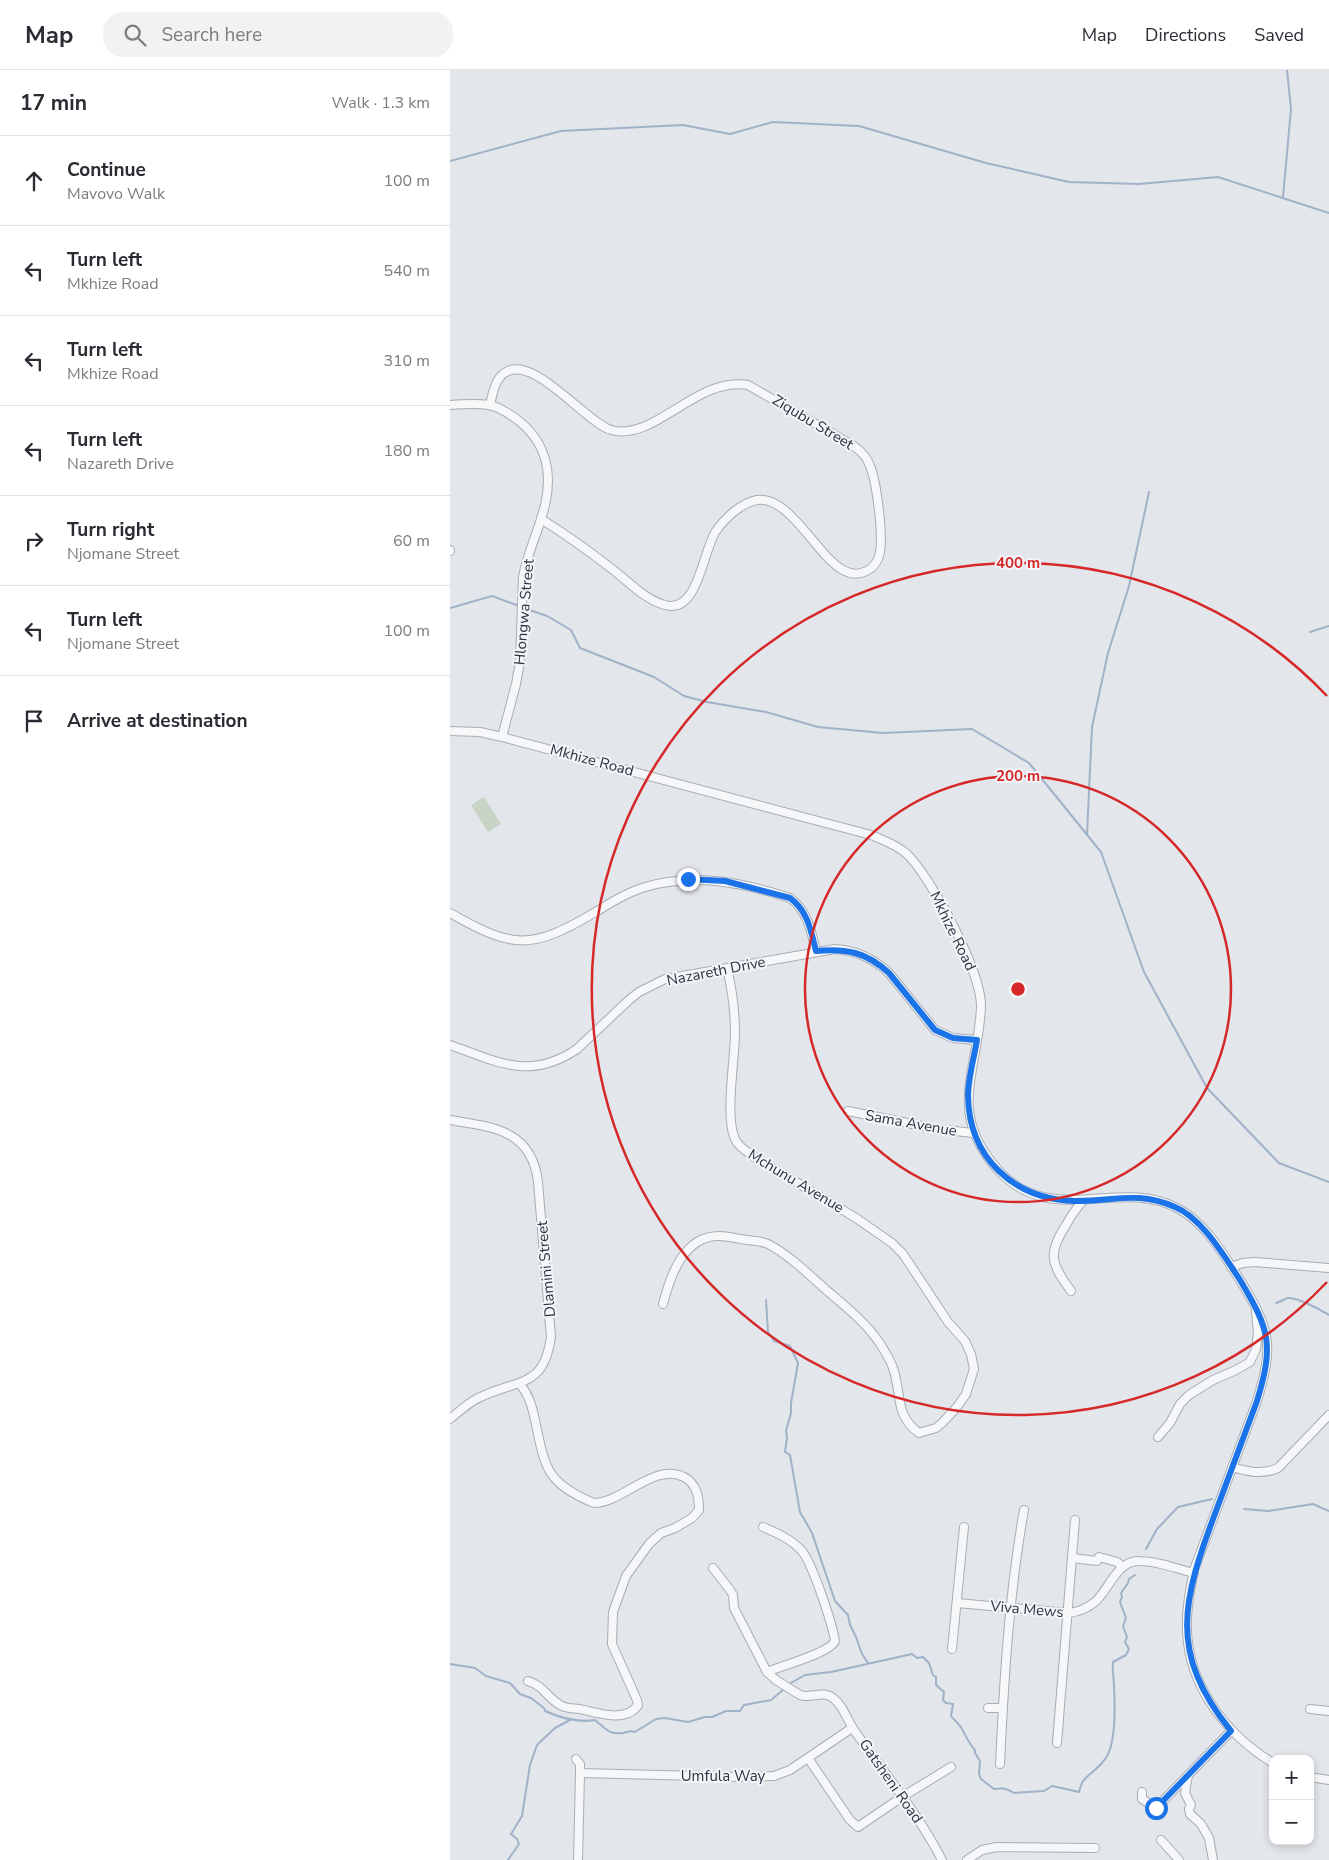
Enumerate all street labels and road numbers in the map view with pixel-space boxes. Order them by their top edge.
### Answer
street label: Ziqubu Street [769,390,858,454]
street label: Hlongwa Street [509,557,539,666]
street label: Mkhize Road [548,739,636,781]
street label: Mkhize Road [925,888,981,974]
street label: Nazareth Drive [665,952,767,990]
street label: Sama Avenue [864,1105,958,1141]
street label: Mchunu Avenue [744,1144,848,1218]
street label: Dlamini Street [532,1219,560,1318]
street label: Viva Mews [988,1596,1065,1622]
street label: Gatsheni Road [855,1735,927,1827]
street label: Umfula Way [681,1766,766,1786]

